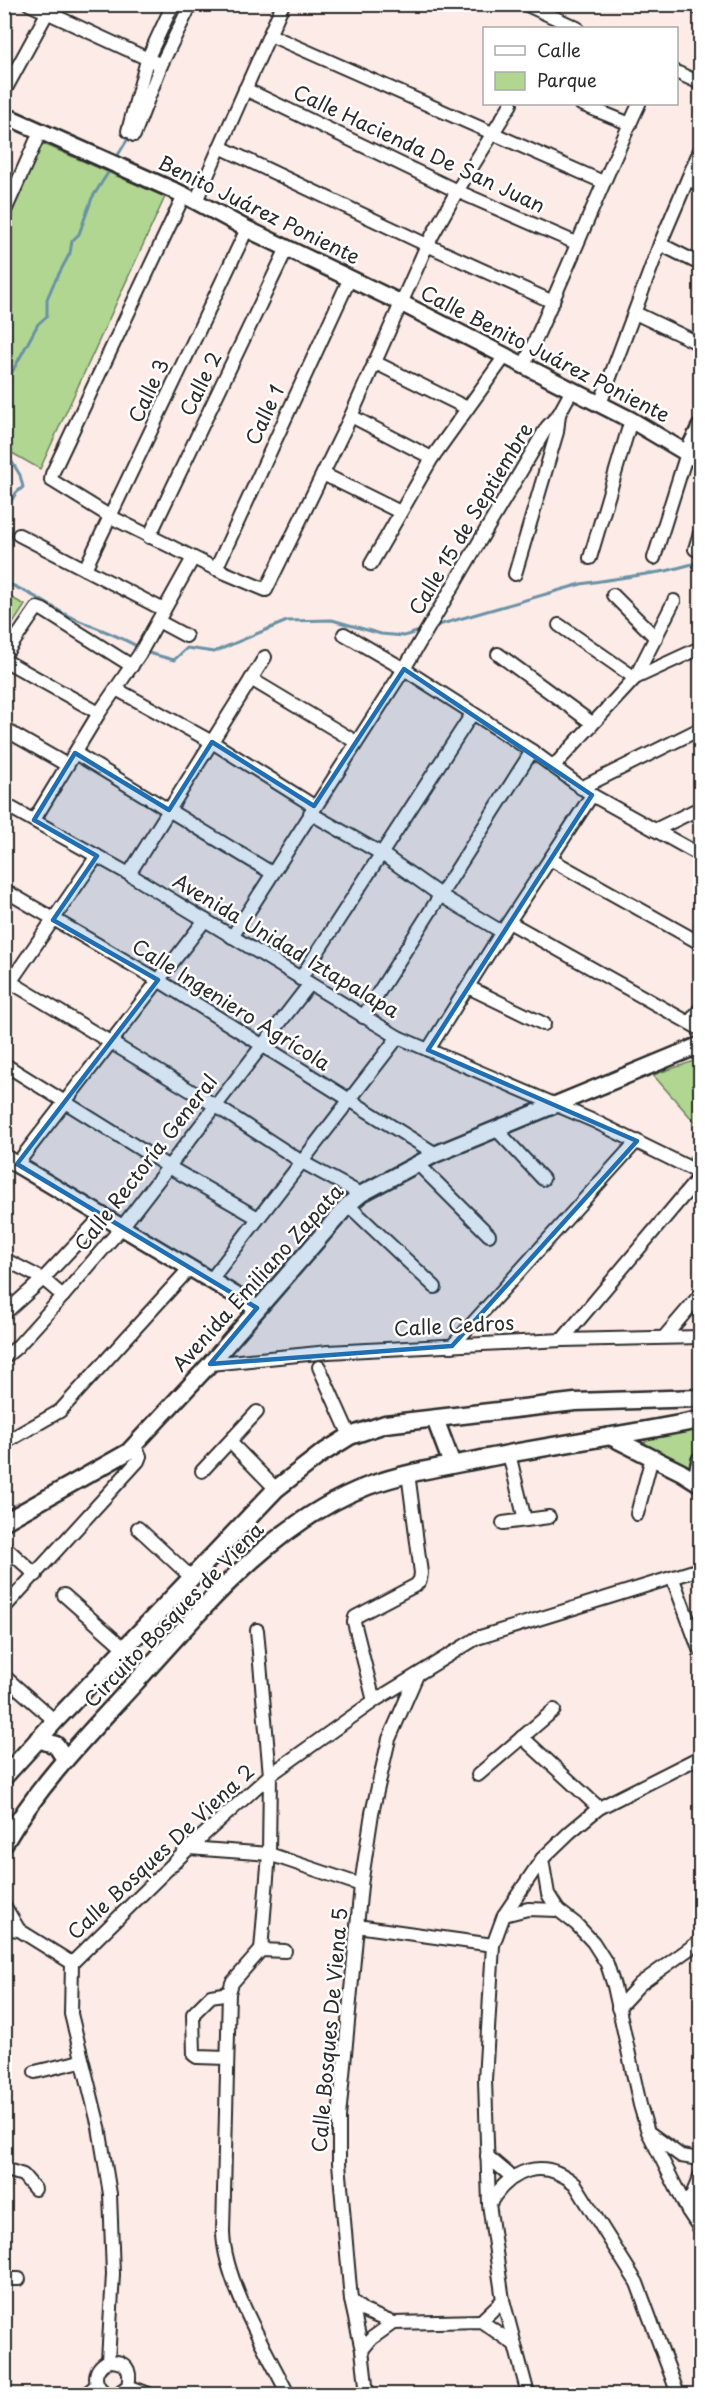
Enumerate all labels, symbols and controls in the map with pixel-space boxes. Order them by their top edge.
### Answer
legend [483,27,678,105]
text: Calle [537,36,581,63]
text: Parque [537,66,597,93]
street label: Calle Hacienda De San Juan [288,76,550,220]
street label: Benito Juárez Poniente [154,147,365,271]
street label: Calle Benito Juárez Poniente [416,277,675,429]
street label: Calle 2 [172,346,229,421]
street label: Calle 3 [120,354,176,428]
street label: Calle 1 [237,380,291,450]
street label: Calle 15 de Septiembre [401,416,540,620]
street label: Avenida Unidad Iztapalapa [168,865,406,1025]
street label: Calle Ingeniero Agrícola [127,931,337,1078]
street label: Calle Rectoría General [67,1068,224,1257]
street label: Avenida Emiliano Zapata [165,1177,350,1378]
street label: Calle Cedros [393,1307,515,1343]
street label: Circuito Bosques de Viena [76,1515,270,1714]
street label: Calle Bosques De Viena 2 [60,1756,261,1946]
street label: Calle Bosques De Viena 5 [303,1906,355,2154]

